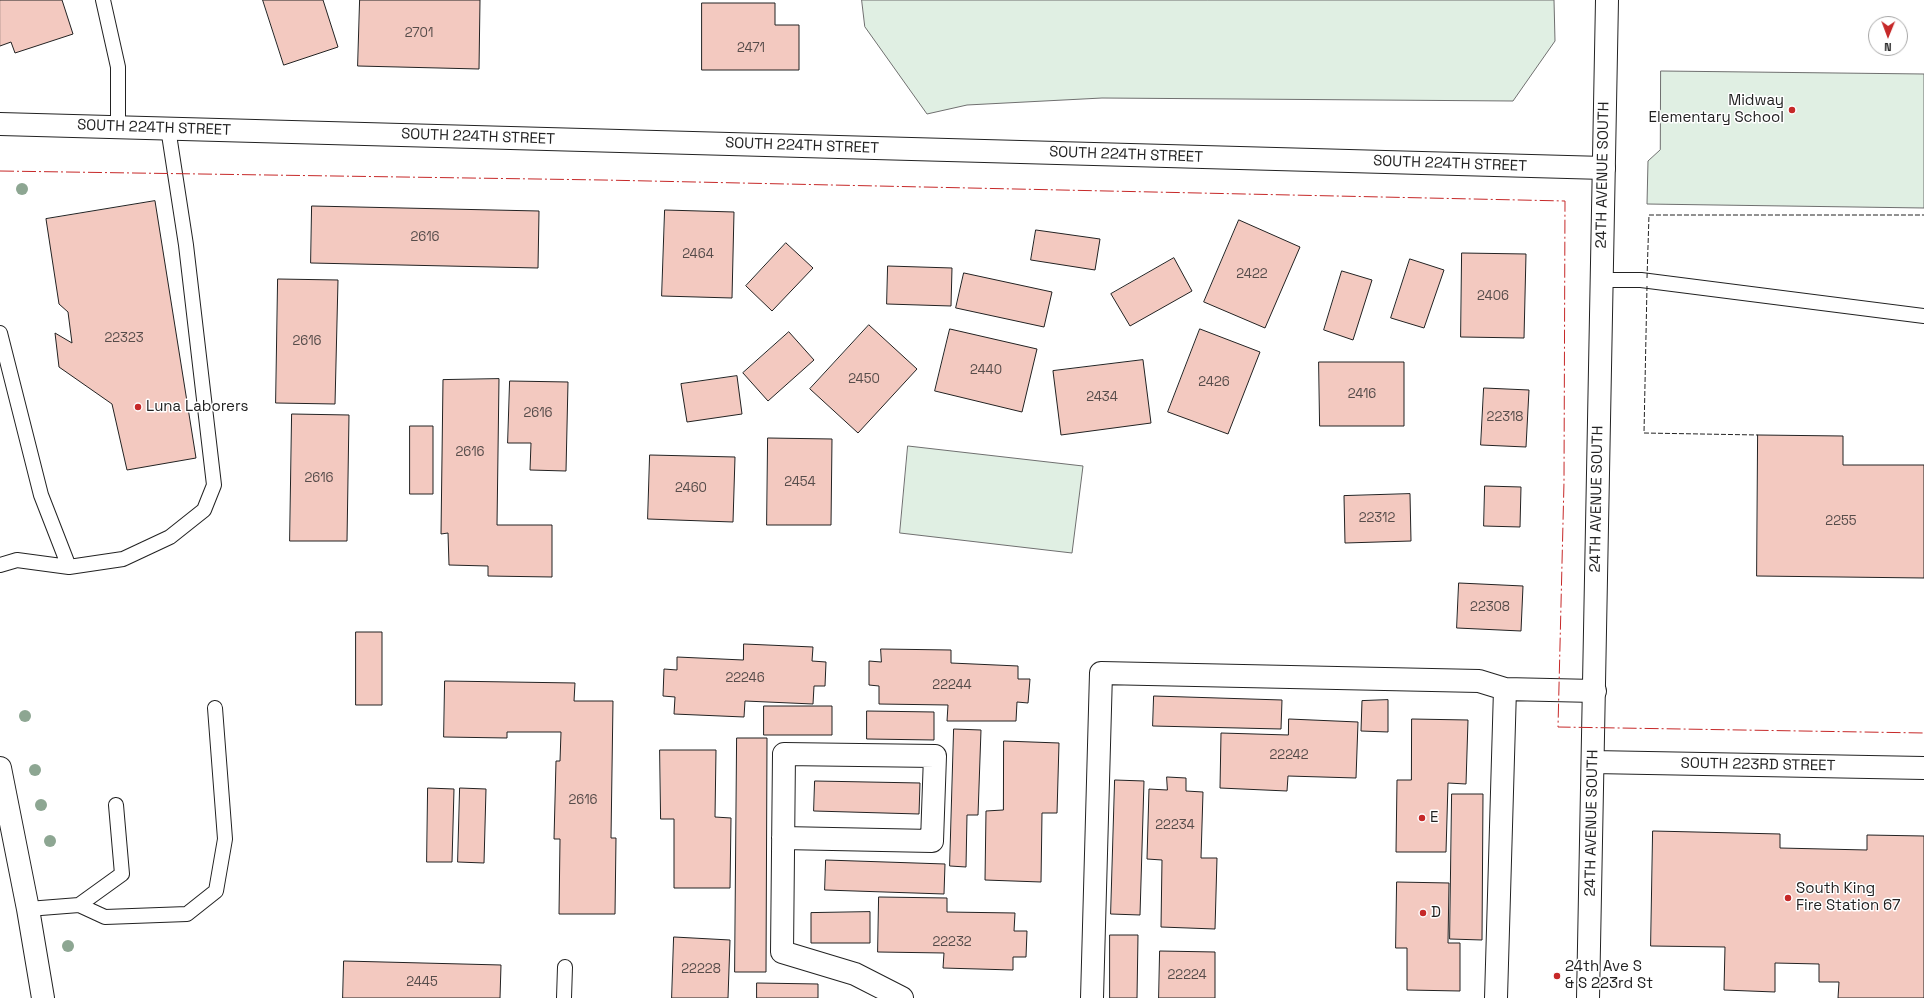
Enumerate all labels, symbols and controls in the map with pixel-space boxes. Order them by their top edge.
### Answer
north arrow [1868,16,1908,56]
house number: 2701 [405,25,433,41]
house number: 2471 [737,40,765,56]
text: N [1884,40,1892,54]
place label: Midway Elementary School [1648,92,1784,127]
street label: 24TH AVENUE SOUTH [1593,101,1613,249]
marker: Midway Elementary School [1787,105,1797,115]
street label: SOUTH 224TH STREET [77,116,231,140]
street label: SOUTH 224TH STREET [401,125,555,149]
street label: SOUTH 224TH STREET [725,134,879,158]
street label: SOUTH 224TH STREET [1049,143,1203,167]
street label: SOUTH 224TH STREET [1373,152,1527,176]
house number: 2616 [410,229,440,245]
house number: 2464 [682,246,714,262]
house number: 2422 [1236,266,1268,282]
house number: 2406 [1477,288,1509,304]
house number: 22323 [104,330,144,346]
house number: 2616 [292,333,322,349]
house number: 2440 [970,362,1002,378]
house number: 2450 [848,371,880,387]
house number: 2426 [1198,374,1230,390]
house number: 2416 [1348,386,1376,402]
house number: 2434 [1086,389,1118,405]
place label: Luna Laborers [146,398,248,416]
marker: Luna Laborers [133,402,143,412]
house number: 2616 [523,405,553,421]
house number: 22318 [1487,409,1523,425]
street label: 24TH AVENUE SOUTH [1587,425,1607,573]
house number: 2616 [455,444,485,460]
house number: 2616 [304,470,334,486]
house number: 2454 [784,474,816,490]
house number: 2460 [675,480,707,496]
house number: 22312 [1359,510,1395,526]
house number: 2255 [1825,513,1857,529]
house number: 22308 [1470,599,1510,615]
house number: 22246 [725,670,765,686]
house number: 22244 [932,677,972,693]
house number: 22242 [1269,747,1309,763]
street label: 24TH AVENUE SOUTH [1582,749,1602,897]
street label: SOUTH 223RD STREET [1680,755,1836,775]
house number: 2616 [568,792,598,808]
place label: E [1430,809,1438,827]
marker: E [1417,813,1427,823]
house number: 22234 [1155,817,1195,833]
place label: South King Fire Station 67 [1796,880,1900,915]
marker: South King Fire Station 67 [1783,893,1793,903]
place label: D [1431,904,1441,922]
marker: D [1418,908,1428,918]
house number: 22232 [932,934,972,950]
place label: 24th Ave S & S 223rd St [1565,958,1653,993]
house number: 22228 [681,961,721,977]
house number: 22224 [1167,967,1207,983]
marker: 24th Ave S & S 223rd St [1552,971,1562,981]
house number: 2445 [406,974,438,990]

